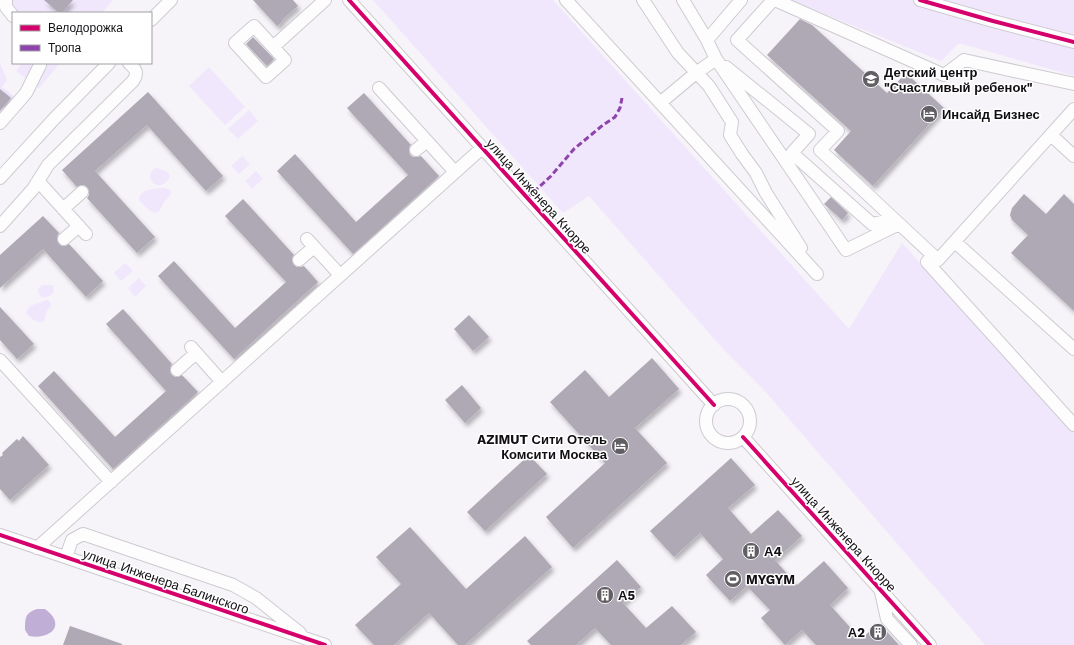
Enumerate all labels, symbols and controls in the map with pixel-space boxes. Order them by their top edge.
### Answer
legend [12,12,152,64]
text: Велодорожка [48,21,123,35]
text: Тропа [48,41,82,55]
place label: Детский центр "Счастливый ребенок" [884,65,1033,95]
school or university icon: Детский центр "Счастливый ребенок" [861,69,881,89]
hotel icon: Инсайд Бизнес [919,104,939,124]
place label: Инсайд Бизнес [942,107,1040,122]
street label: улица Инженера Кнорре [483,136,594,257]
place label: AZIMUT Сити Отель Комсити Москва [477,432,608,462]
hotel icon: AZIMUT Сити Отель Комсити Москва [610,436,630,456]
street label: улица Инженера Кнорре [788,474,899,595]
building icon: А4 [741,541,761,561]
place label: А4 [764,544,782,559]
street label: улица Инженера Балинского [81,546,251,617]
sports icon: MYGYM [723,569,743,589]
place label: MYGYM [746,572,795,587]
building icon: А5 [595,585,615,605]
place label: А5 [618,588,635,603]
building icon: А2 [868,622,888,642]
place label: А2 [848,625,865,640]

